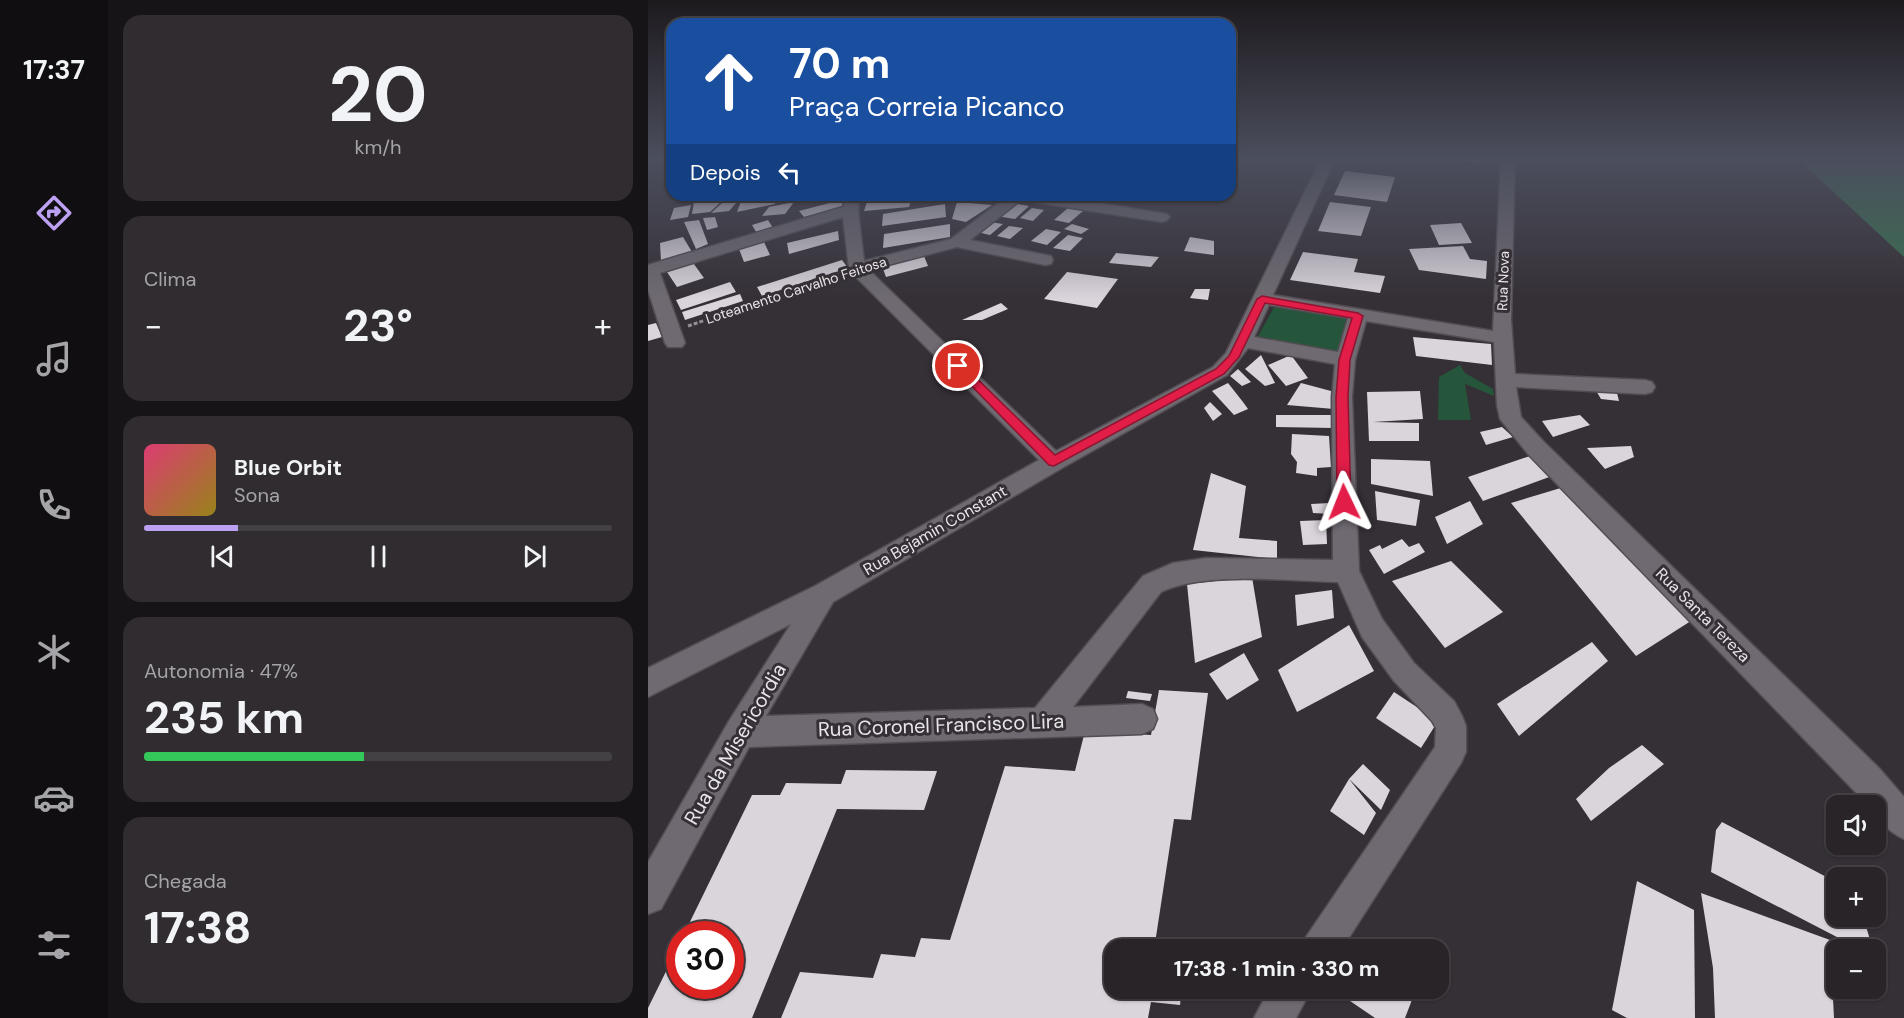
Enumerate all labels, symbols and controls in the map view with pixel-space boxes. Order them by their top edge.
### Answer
text: 70 m [789,36,890,91]
icon: ahead [690,42,768,120]
text: 20 [328,44,428,145]
text: 17:37 [23,52,85,87]
text: Praça Correia Picanco [789,89,1064,124]
text: km/h [354,134,402,160]
icon: left [773,156,806,189]
text: Depois [690,158,761,187]
icon: directions [33,192,75,234]
street label: Rua Nova [1493,251,1513,311]
street label: Loteamento Carvalho Feitosa [703,252,889,328]
text: Clima [144,266,196,292]
text: 23° [343,296,413,355]
text: − [144,304,162,347]
text: + [594,304,612,347]
icon: music [33,338,75,380]
pin [932,340,983,391]
icon: arrive [941,349,974,382]
text: Blue Orbit [234,453,342,482]
position arrow [1312,470,1376,534]
street label: Rua Bejamin Constant [859,480,1011,580]
text: Sona [234,482,280,508]
icon: phone [33,484,75,526]
icon: previous [206,540,239,573]
icon: pause [362,540,395,573]
icon: next [518,540,551,573]
street label: Rua Santa Tereza [1651,563,1755,667]
icon: climate [33,631,75,673]
text: Autonomia · 47% [144,658,298,684]
street label: Rua da Misericordia [678,659,792,829]
text: 235 km [144,688,304,747]
street label: Rua Coronel Francisco Lira [818,708,1064,742]
icon: car [33,777,75,819]
map controls [1826,795,1886,999]
button: sound [1826,795,1886,855]
button: + [1826,867,1886,927]
text: Chegada [144,868,227,894]
text: 17:38 [144,898,252,957]
speed limit sign: 30 [666,921,744,999]
icon: filters [33,924,75,966]
button: − [1826,939,1886,999]
text: 17:38 · 1 min · 330 m [1174,954,1379,983]

